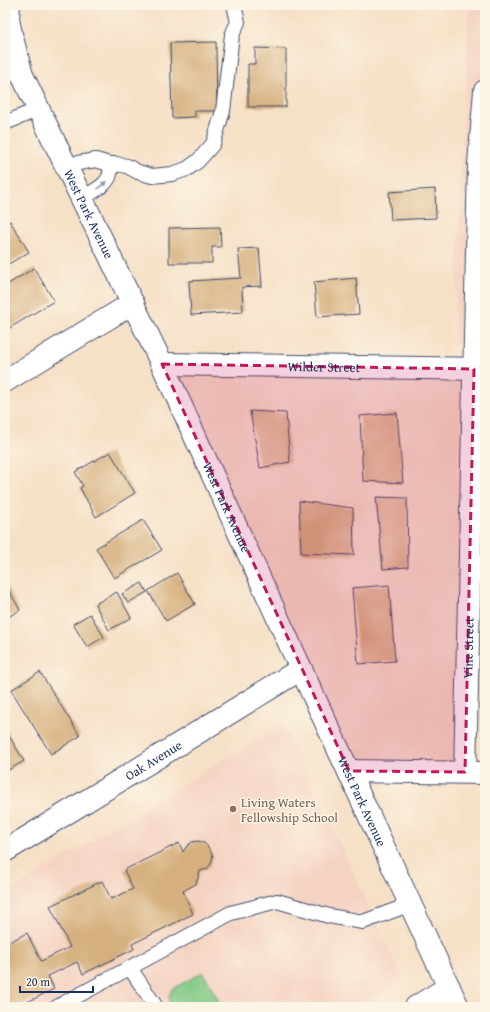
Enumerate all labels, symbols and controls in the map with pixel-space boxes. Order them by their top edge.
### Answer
street label: West Park Avenue [59,166,119,262]
one-way arrow [96,180,107,189]
street label: Wilder Street [288,356,361,377]
street label: West Park Avenue [198,459,256,555]
street label: Vine Street [458,617,478,679]
street label: Oak Avenue [121,735,185,785]
street label: West Park Avenue [333,753,392,849]
place label: Living Waters Fellowship School [241,793,338,827]
marker: Living Waters Fellowship School [228,804,238,814]
scale bar [20,968,93,994]
text: 20 m [26,973,50,990]

